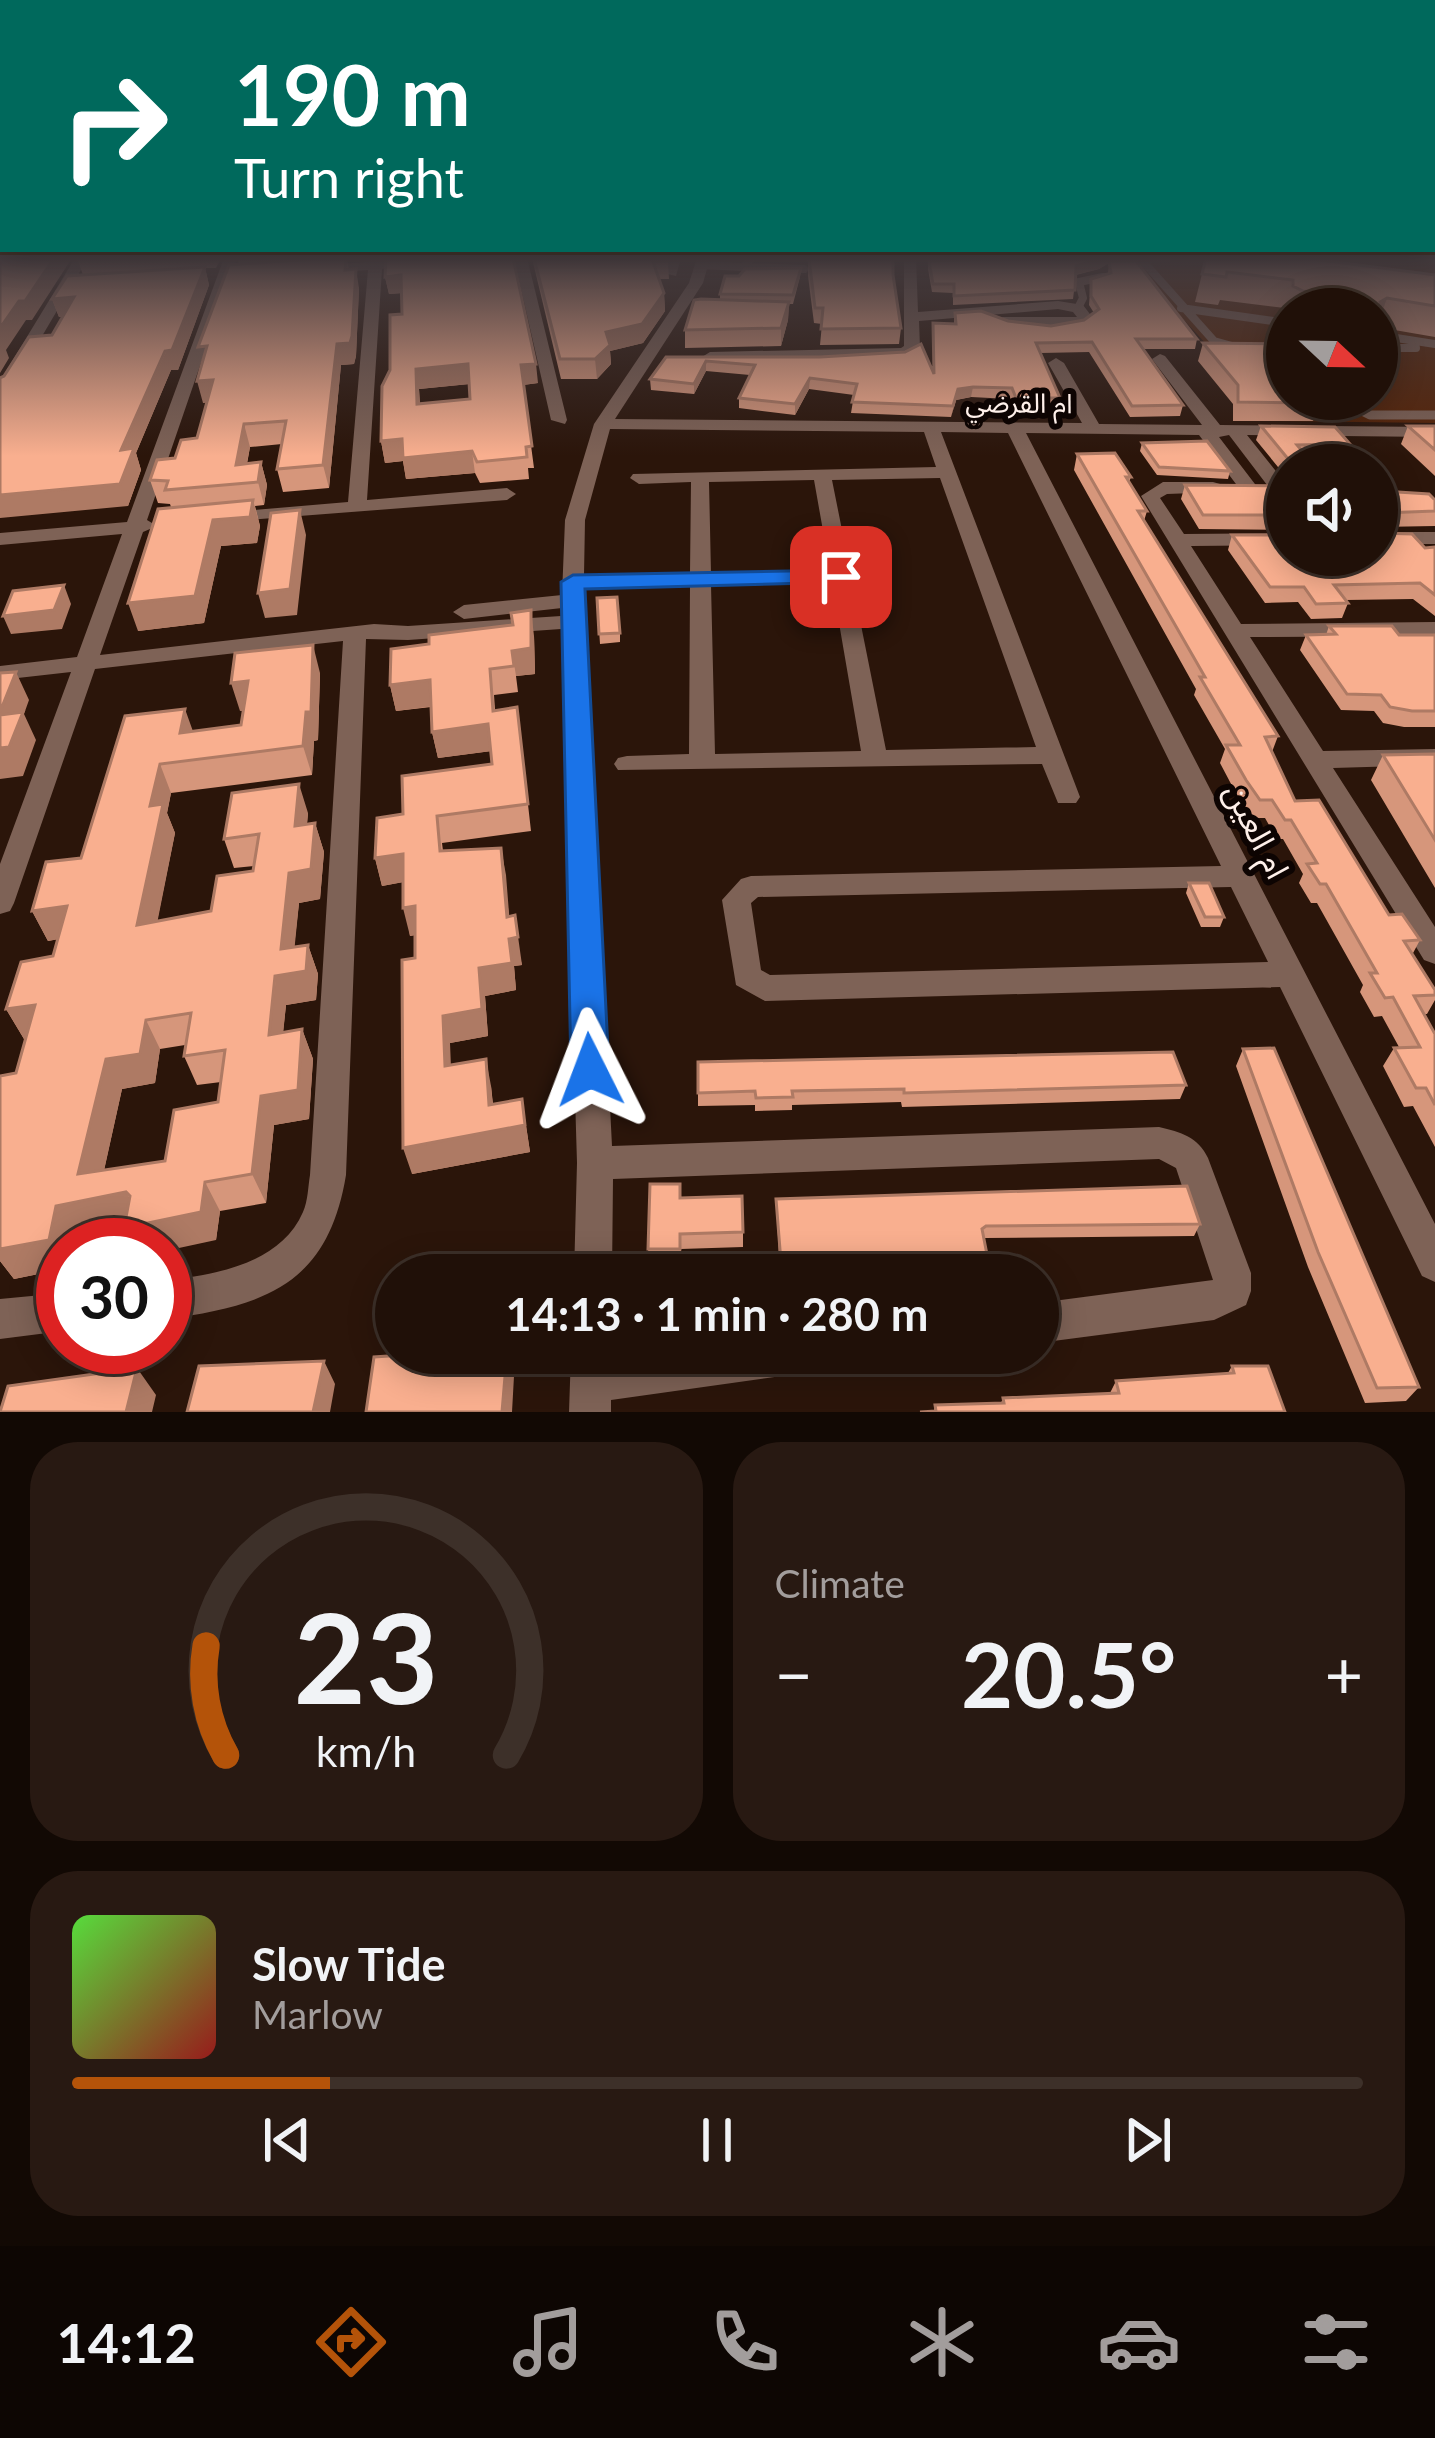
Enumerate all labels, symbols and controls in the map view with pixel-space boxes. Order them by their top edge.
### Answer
text: 190 m [234,43,471,144]
icon: right [36,48,192,204]
text: Turn right [234,145,464,210]
north arrow [1266,288,1398,420]
map controls [1266,288,1398,576]
street label: ام القرضي [965,385,1073,425]
button: sound [1266,444,1398,576]
pin [790,526,892,628]
icon: arrive [808,544,874,610]
street label: ام العين [1212,775,1299,887]
position arrow [527,1007,653,1133]
speed limit sign: 30 [36,1218,192,1374]
text: 14:13 · 1 min · 280 m [506,1287,928,1341]
text: Climate [775,1560,905,1606]
text: 23 [294,1581,439,1731]
text: 20.5° [961,1619,1176,1727]
text: − [775,1634,813,1713]
text: + [1325,1634,1363,1713]
text: km/h [316,1724,416,1775]
text: Slow Tide [252,1937,446,1991]
text: Marlow [252,1991,383,2037]
icon: previous [254,2107,320,2173]
icon: pause [684,2107,750,2173]
icon: next [1115,2107,1181,2173]
icon: directions [309,2300,393,2384]
icon: music [506,2300,590,2384]
icon: phone [703,2300,787,2384]
icon: climate [900,2300,984,2384]
icon: car [1097,2300,1181,2384]
icon: filters [1294,2300,1378,2384]
text: 14:12 [57,2310,196,2375]

